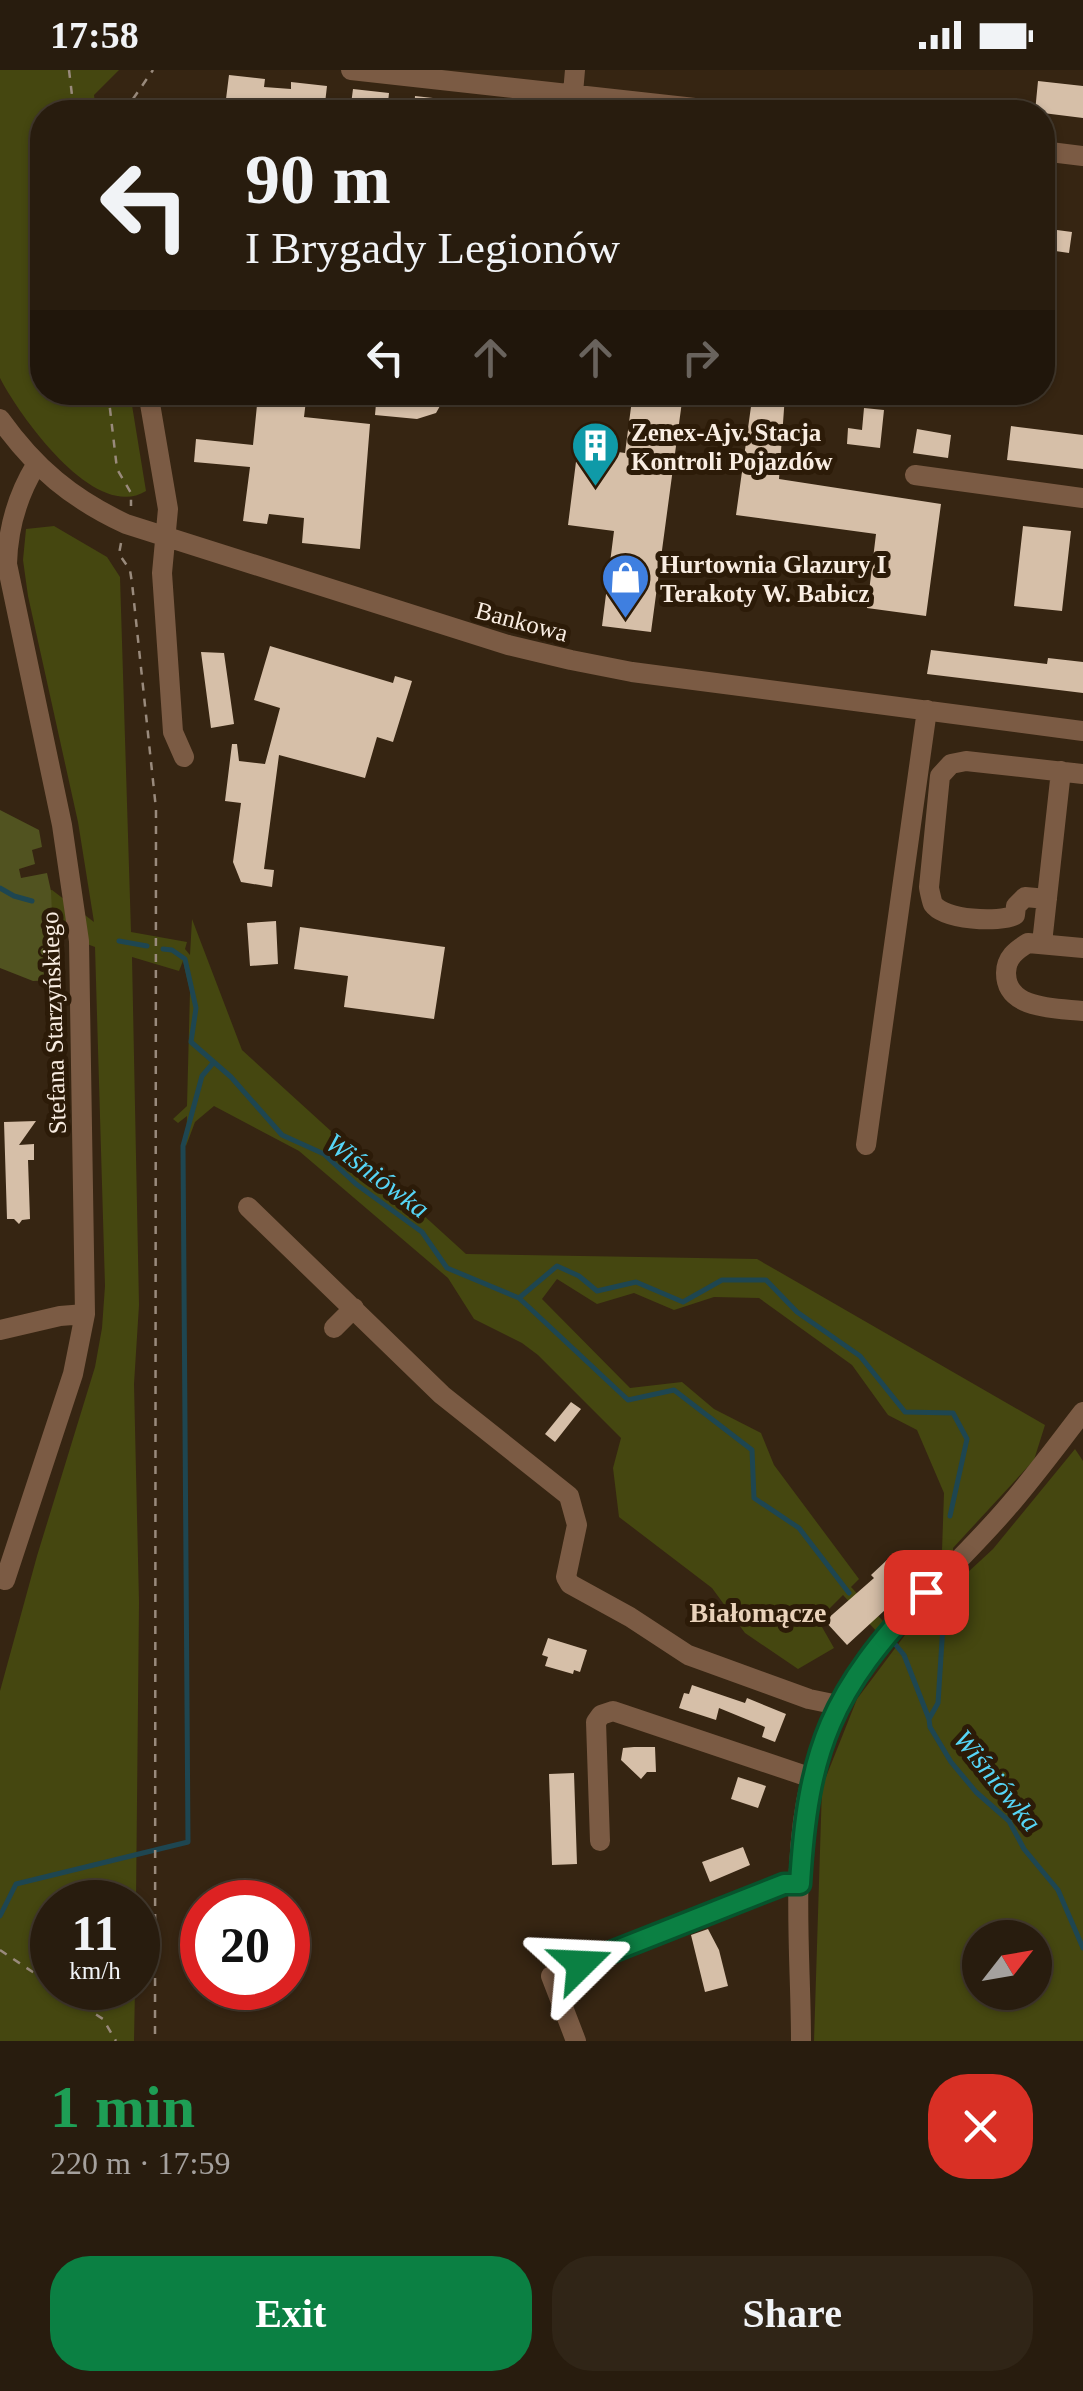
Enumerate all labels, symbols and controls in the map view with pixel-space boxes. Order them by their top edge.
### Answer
text: 17:58 [50,14,139,56]
icon: left [80,140,210,270]
text: 90 m [245,141,391,218]
text: I Brygady Legionów [245,223,620,273]
icon: left [358,330,413,385]
icon: ahead [463,330,518,385]
icon: ahead [568,330,623,385]
icon: right [673,330,728,385]
place label: Zenex-Ajv. Stacja Kontroli Pojazdów [631,419,833,475]
building icon: Zenex-Ajv. Stacja Kontroli Pojazdów [570,420,622,488]
place label: Hurtownia Glazury I Terakoty W. Babicz [660,551,886,607]
shop icon: Hurtownia Glazury I Terakoty W. Babicz [599,552,651,620]
street label: Bankowa [473,596,571,647]
street label: Stefana Starzyńskiego [36,911,71,1135]
water label: Wiśniówka [320,1127,435,1224]
pin [884,1550,969,1635]
icon: arrive [899,1565,954,1620]
district label: Białomącze [690,1597,826,1628]
water label: Wiśniówka [947,1723,1048,1837]
speed limit sign: 20 [180,1880,310,2010]
text: 11 [71,1905,119,1961]
position arrow [529,1912,633,2016]
north arrow [962,1920,1052,2010]
map controls [962,1920,1052,2010]
text: km/h [69,1957,121,1984]
text: 1 min [50,2074,195,2140]
button: close [928,2074,1033,2179]
text: 220 m · 17:59 [50,2145,230,2181]
button: Exit [50,2256,532,2371]
button: Share [552,2256,1033,2371]

